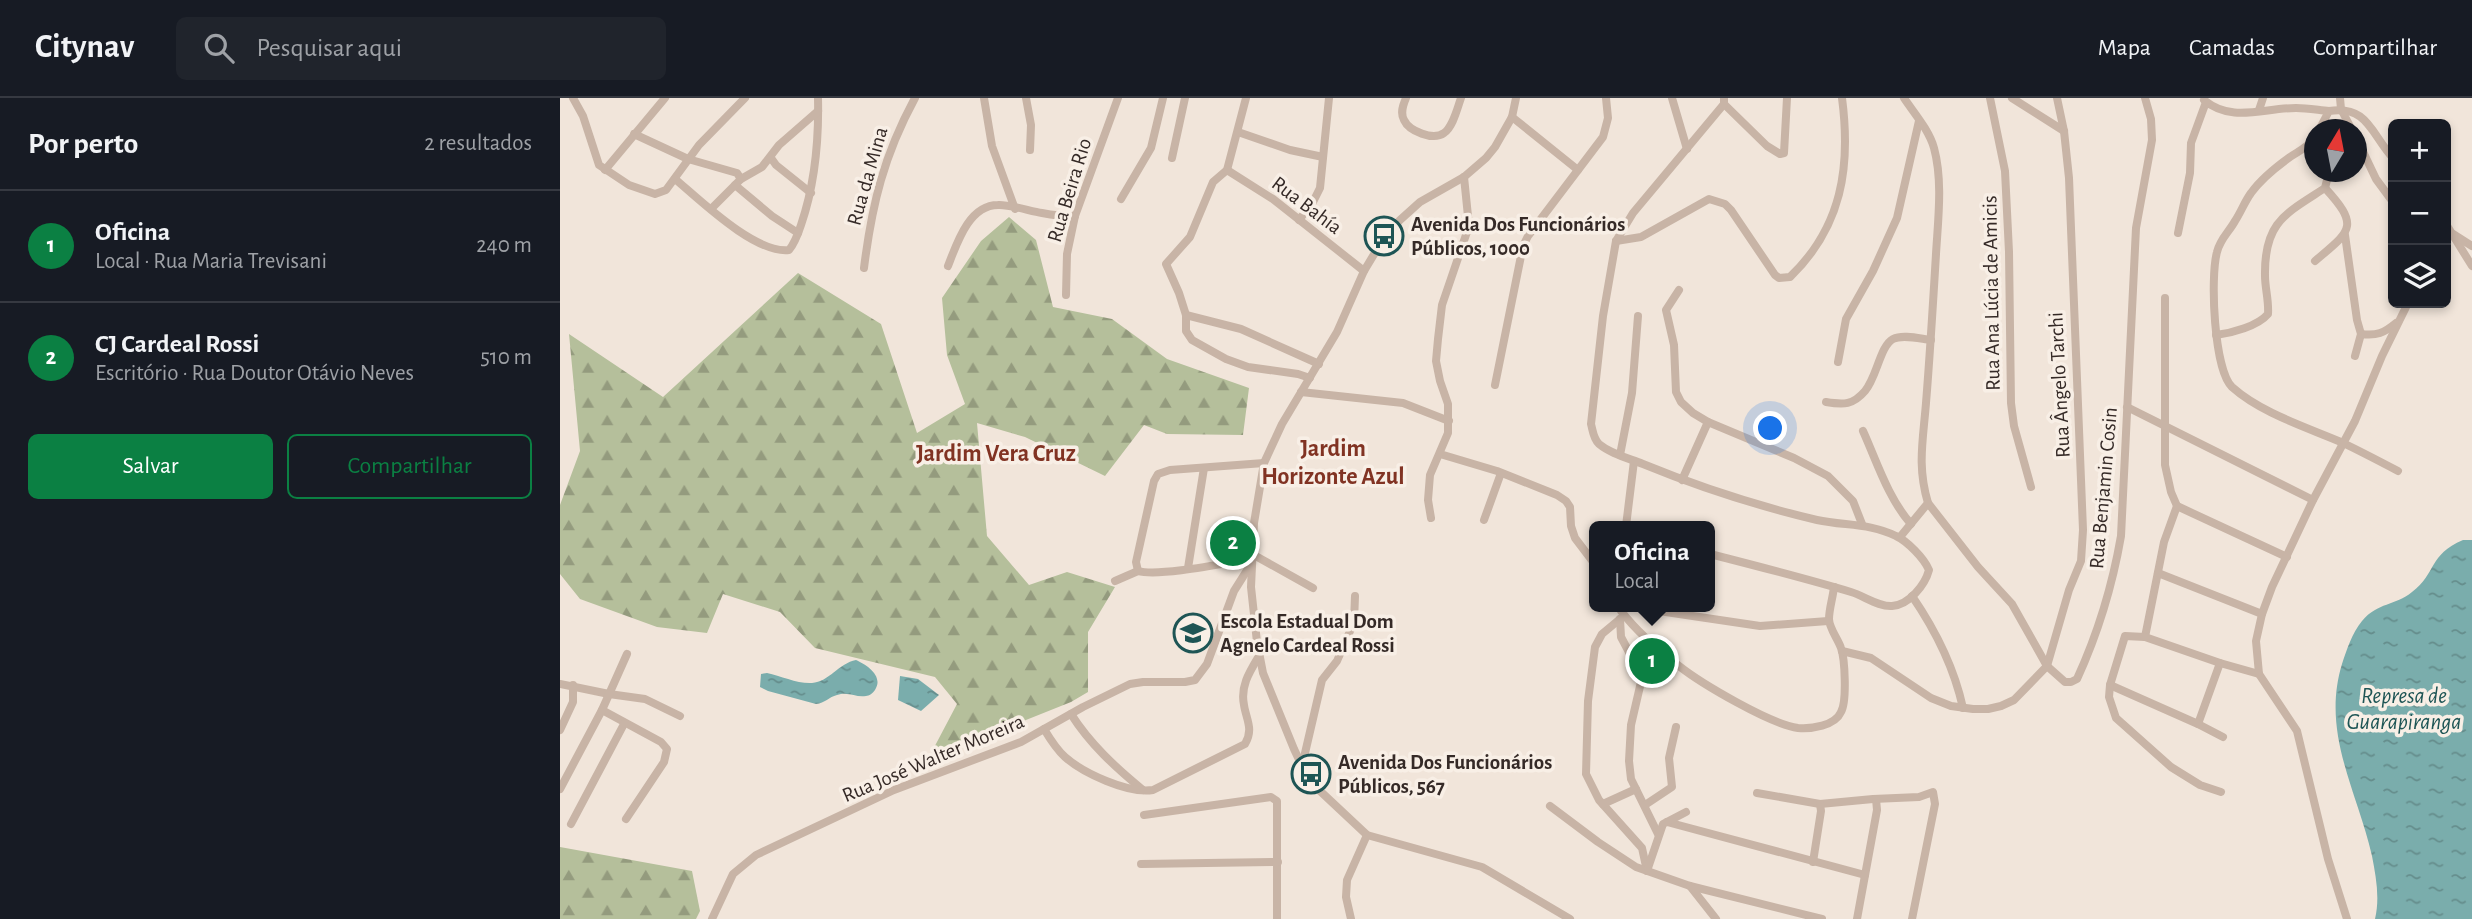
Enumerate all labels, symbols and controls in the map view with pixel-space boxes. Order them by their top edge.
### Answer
search box [176,17,666,80]
icon: search [200,29,238,67]
text: Citynav [35,31,134,64]
text: Pesquisar aqui [256,35,402,61]
text: Mapa [2098,36,2151,60]
text: Camadas [2189,36,2275,60]
text: Compartilhar [2313,36,2437,60]
north arrow [2304,119,2367,182]
map controls [2388,119,2451,308]
button: + [2388,119,2451,182]
street label: Rua da Mina [843,124,892,228]
text: Por perto [28,129,138,159]
text: 2 resultados [424,132,532,155]
street label: Rua Beira Rio [1044,136,1095,245]
street label: Rua Bahía [1268,172,1346,239]
button: − [2388,182,2451,245]
street label: Rua Ana Lúcia de Amicis [1979,195,2004,391]
place label: Avenida Dos Funcionários Públicos, 1000 [1411,214,1625,259]
bus stop icon: Avenida Dos Funcionários Públicos, 1000 [1363,215,1405,257]
text: Oficina [95,219,170,245]
text: 1 [47,234,55,257]
text: 240 m [476,234,532,257]
button: layers [2388,245,2451,308]
text: Local · Rua Maria Trevisani [95,250,327,273]
street label: Rua Ângelo Tarchi [2043,312,2074,459]
text: CJ Cardeal Rossi [95,331,259,357]
text: 2 [46,346,56,369]
text: 510 m [480,346,532,369]
text: Escritório · Rua Doutor Otávio Neves [95,362,414,385]
street label: Rua Benjamin Cosin [2086,406,2121,570]
your location [1753,411,1787,445]
button: Salvar [28,434,273,499]
button: Compartilhar [287,434,532,499]
district label: Jardim Horizonte Azul [1261,437,1405,489]
district label: Jardim Vera Cruz [916,442,1076,466]
pin: 2 [1210,517,1256,569]
popup [1589,521,1715,612]
text: Oficina [1614,539,1690,565]
text: Local [1614,570,1660,593]
place label: Escola Estadual Dom Agnelo Cardeal Rossi [1220,611,1395,656]
school or university icon: Escola Estadual Dom Agnelo Cardeal Rossi [1172,612,1214,654]
pin: 1 [1629,635,1675,687]
water label: Represa de Guarapiranga [2347,685,2461,734]
street label: Rua José Walter Moreira [839,711,1027,806]
place label: Avenida Dos Funcionários Públicos, 567 [1338,752,1552,797]
bus stop icon: Avenida Dos Funcionários Públicos, 567 [1290,753,1332,795]

